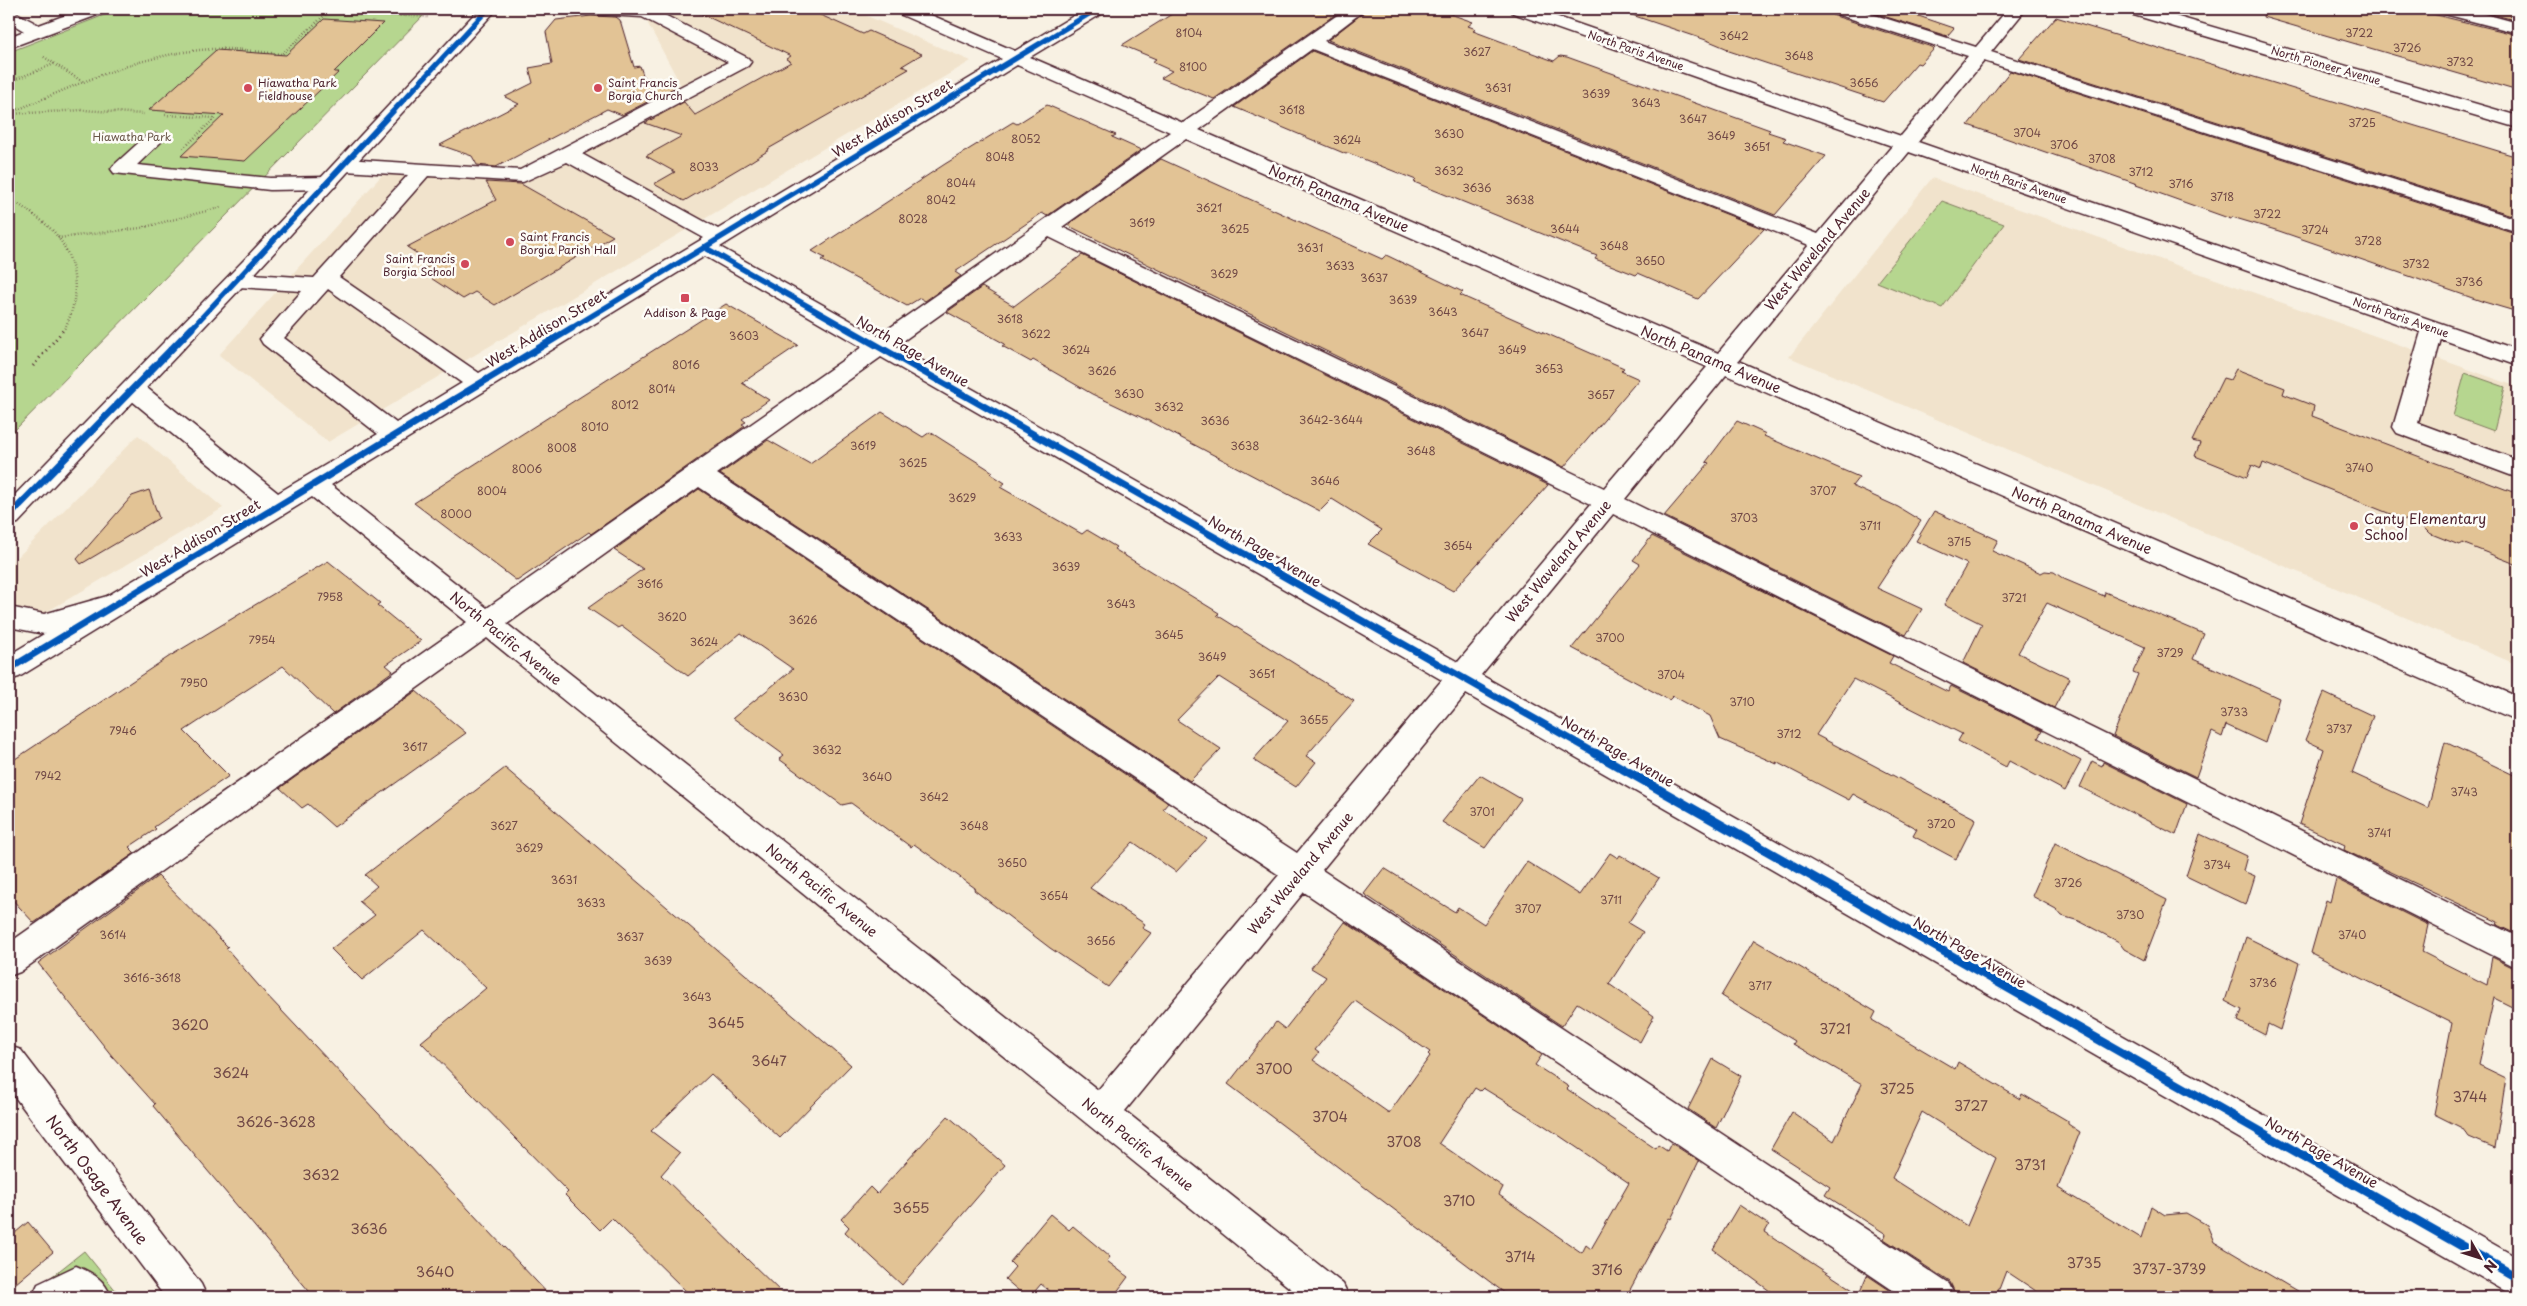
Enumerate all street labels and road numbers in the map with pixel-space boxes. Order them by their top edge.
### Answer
street label: North Paris Avenue [1586,26,1686,74]
street label: North Pioneer Avenue [2269,41,2383,89]
street label: West Addison Street [828,73,957,162]
street label: North Panama Avenue [1265,159,1413,237]
street label: North Paris Avenue [1969,159,2069,207]
street label: West Waveland Avenue [1759,183,1875,315]
street label: West Addison Street [482,283,611,372]
street label: North Paris Avenue [2351,293,2451,341]
street label: North Page Avenue [853,310,974,392]
street label: North Panama Avenue [1637,320,1785,398]
street label: North Panama Avenue [2008,481,2156,559]
street label: West Addison Street [136,493,265,582]
street label: West Waveland Avenue [1500,495,1616,627]
street label: North Page Avenue [1205,510,1326,592]
street label: North Pacific Avenue [446,586,567,690]
street label: North Page Avenue [1558,710,1679,792]
street label: West Waveland Avenue [1242,807,1358,939]
street label: North Pacific Avenue [762,838,883,942]
street label: North Page Avenue [1910,911,2031,993]
street label: North Pacific Avenue [1078,1092,1199,1196]
street label: North Osage Avenue [41,1109,155,1249]
street label: North Page Avenue [2262,1111,2383,1193]

